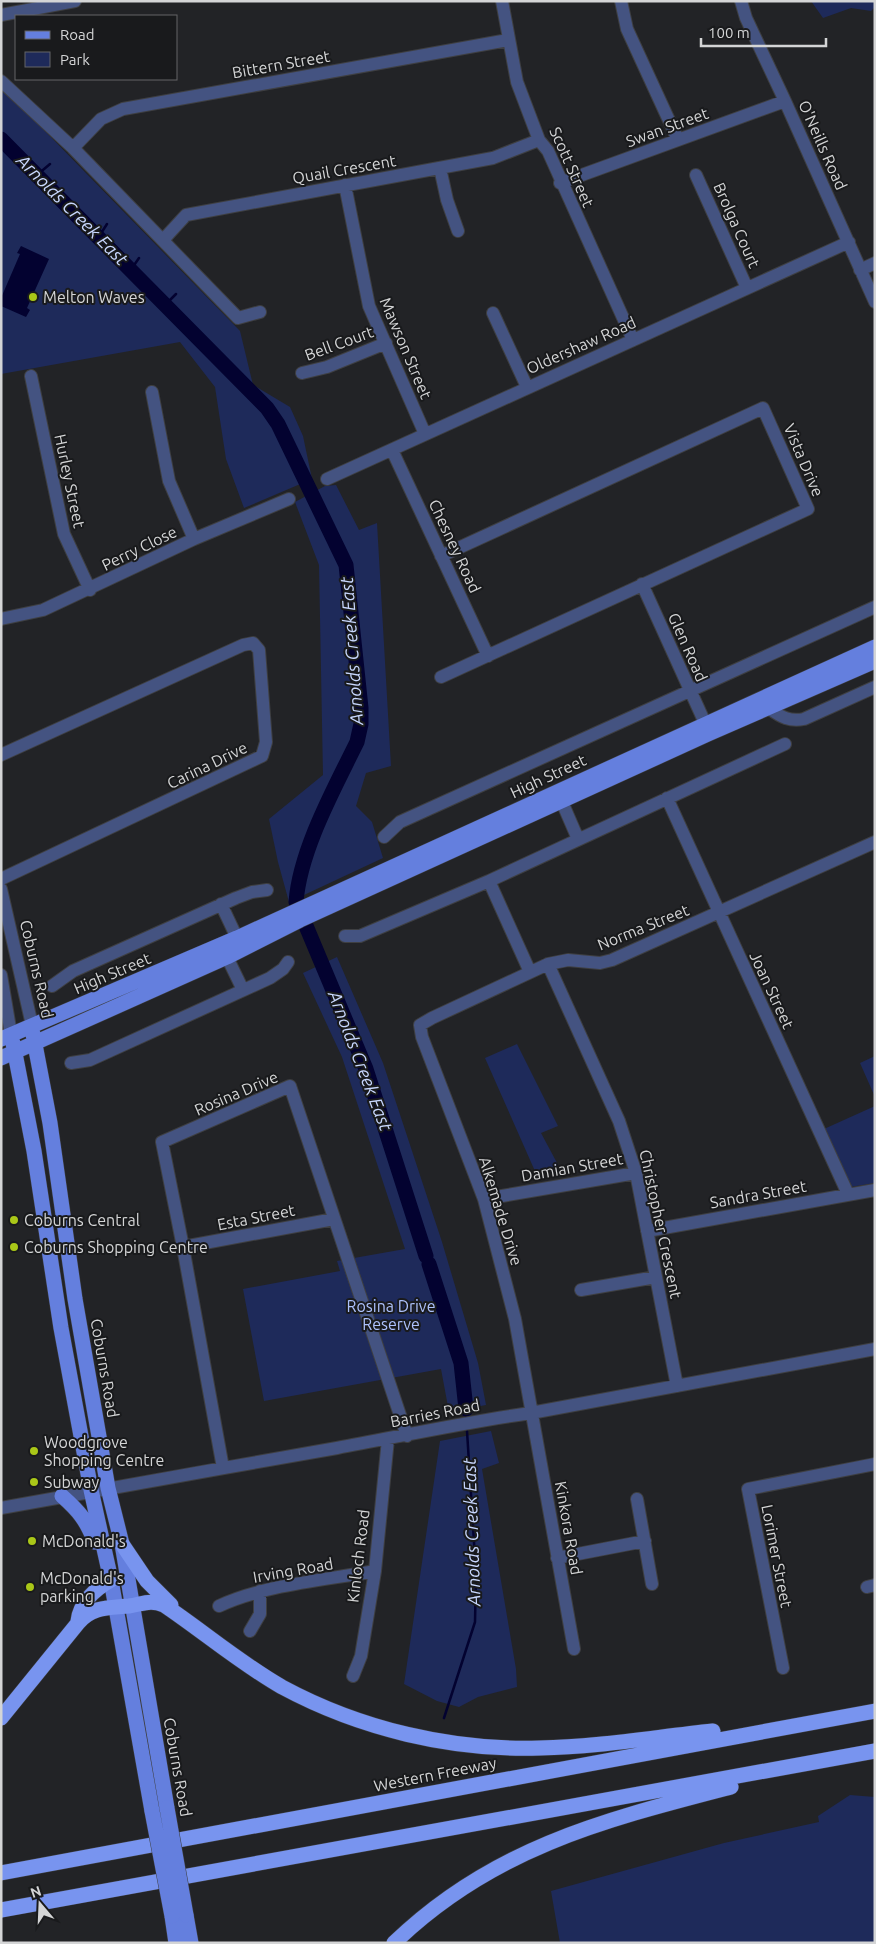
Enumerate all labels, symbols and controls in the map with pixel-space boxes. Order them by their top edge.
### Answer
legend [15,15,178,80]
scale bar [701,15,826,47]
text: 100 m [708,24,750,41]
text: Road [60,26,95,43]
street label: Bittern Street [231,46,332,81]
text: Park [60,51,90,68]
street label: O'Neills Road [795,97,851,193]
street label: Swan Street [623,104,711,150]
street label: Scott Street [546,124,598,211]
water label: Arnolds Creek East [12,149,133,270]
street label: Quail Crescent [291,151,398,187]
street label: Brolga Court [710,180,764,271]
place label: Melton Waves [43,288,145,306]
marker: Melton Waves [27,291,39,303]
street label: Mawson Street [377,295,436,402]
street label: Oldershaw Road [523,313,639,377]
street label: Bell Court [302,322,376,364]
street label: Vista Drive [781,421,827,499]
street label: Hurley Street [51,432,89,530]
street label: Chesney Road [426,496,484,596]
street label: Perry Close [99,522,179,574]
water label: Arnolds Creek East [336,575,366,727]
street label: Glen Road [665,610,711,684]
street label: Carina Drive [164,738,250,792]
street label: High Street [507,750,589,801]
street label: Norma Street [595,900,692,954]
street label: Coburns Road [17,918,57,1020]
street label: High Street [71,948,154,997]
street label: Joan Street [746,949,798,1032]
water label: Arnolds Creek East [325,987,397,1134]
street label: Rosina Drive [192,1067,280,1119]
street label: Christopher Crescent [636,1148,686,1301]
street label: Damian Street [520,1149,625,1185]
street label: Alkemade Drive [476,1154,526,1268]
street label: Sandra Street [708,1177,808,1211]
street label: Esta Street [216,1201,297,1233]
place label: Coburns Central [24,1211,140,1229]
marker: Coburns Central [8,1214,20,1226]
place label: Coburns Shopping Centre [24,1238,208,1256]
marker: Coburns Shopping Centre [8,1241,20,1253]
park label: Rosina Drive Reserve [347,1297,435,1333]
street label: Coburns Road [87,1317,123,1419]
street label: Barries Road [389,1396,481,1430]
place label: Woodgrove Shopping Centre [44,1433,164,1469]
marker: Woodgrove Shopping Centre [28,1445,40,1457]
water label: Arnolds Creek East [458,1457,484,1608]
place label: Subway [44,1473,99,1491]
marker: Subway [28,1476,40,1488]
street label: Kinkora Road [552,1480,586,1576]
street label: Lorimer Street [758,1503,796,1610]
street label: Kinloch Road [343,1508,373,1604]
place label: McDonald's [42,1532,126,1550]
marker: McDonald's [26,1535,38,1547]
street label: Irving Road [252,1554,334,1586]
place label: McDonald's parking [40,1569,124,1605]
marker: McDonald's parking [24,1581,36,1593]
street label: Coburns Road [160,1716,196,1818]
street label: Western Freeway [372,1753,498,1795]
north arrow [15,1879,65,1929]
text: N [28,1882,43,1901]

